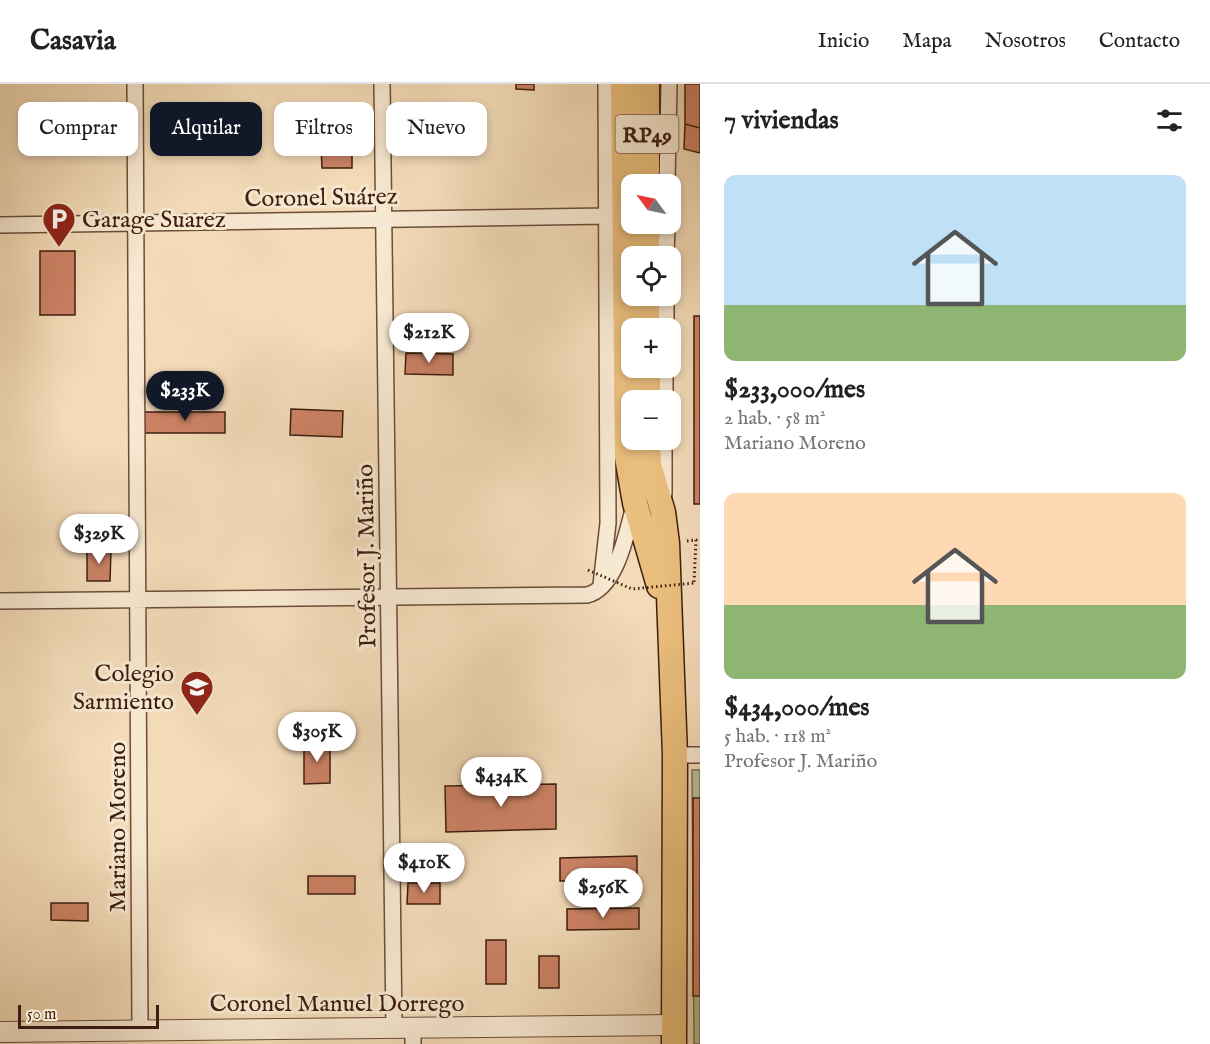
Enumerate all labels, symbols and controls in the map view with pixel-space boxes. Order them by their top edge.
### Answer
text: Casavia [30,24,116,59]
text: Inicio [818,28,869,55]
text: Mapa [902,28,952,55]
text: Nosotros [985,28,1066,55]
text: Contacto [1099,28,1180,55]
chip: Comprar [18,102,138,156]
chip: Alquilar [150,102,262,156]
chip: Filtros [274,102,374,156]
chip: Nuevo [386,102,487,156]
text: 7 viviendas [724,104,839,137]
icon: filters [1153,104,1186,137]
road number: RP49 [616,115,678,153]
north arrow [621,174,681,234]
map controls [621,174,681,450]
street label: Coronel Suárez [244,182,398,215]
parking icon: Garage Suarez [41,201,77,248]
place label: Garage Suarez [82,205,226,236]
icon: home [901,214,1009,322]
button: locate [621,246,681,306]
pin: $212K [387,313,471,364]
button: + [621,318,681,378]
text: $212K [403,320,455,345]
pin: $233K [143,371,227,422]
text: $233,000/mes [724,373,865,406]
text: $233K [160,378,210,403]
button: − [621,390,681,450]
text: 2 hab. · 58 m² [724,406,826,431]
text: Mariano Moreno [724,431,866,456]
street label: Profesor J. Mariño [350,464,385,648]
pin: $329K [57,514,141,565]
text: $329K [73,521,125,546]
icon: home [901,532,1009,640]
place label: Colegio Sarmiento [73,659,174,718]
school or university icon: Colegio Sarmiento [179,669,215,716]
text: $434,000/mes [724,691,869,724]
pin: $305K [275,712,359,763]
text: $305K [292,719,342,744]
text: 5 hab. · 118 m² [724,724,831,749]
street label: Mariano Moreno [103,742,134,912]
text: Profesor J. Mariño [724,749,877,774]
pin: $434K [459,757,543,808]
text: $434K [475,764,527,789]
pin: $410K [382,843,466,894]
text: $410K [398,850,450,875]
pin: $256K [561,868,645,919]
text: $256K [578,875,628,900]
street label: Coronel Manuel Dorrego [210,989,464,1020]
scale bar [18,1002,159,1030]
text: 50 m [27,1005,56,1025]

